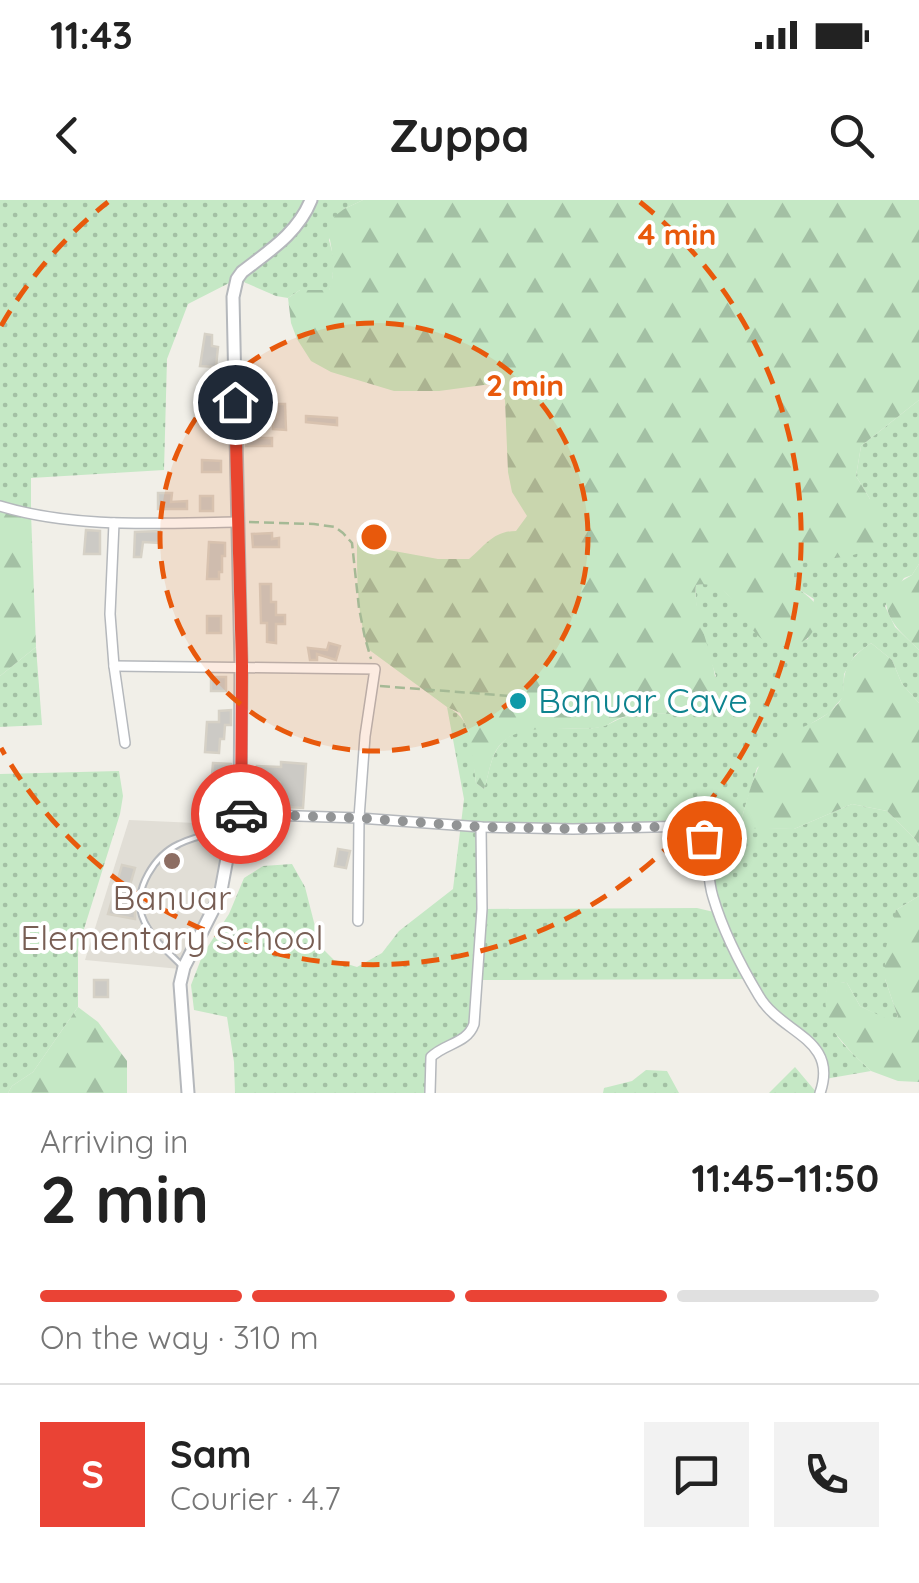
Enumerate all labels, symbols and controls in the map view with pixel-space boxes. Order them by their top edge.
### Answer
text: 11:43 [50,11,133,59]
text: Zuppa [389,107,530,163]
icon: back [40,108,95,163]
icon: search [824,108,879,163]
text: 4 min [638,215,716,253]
pin [193,360,278,445]
text: 2 min [486,366,564,404]
icon: home [208,375,263,430]
centre of rings [356,519,392,555]
place label: Banuar Cave [538,678,748,722]
marker: Banuar Cave [507,690,529,712]
courier [191,764,291,864]
icon: car [214,787,269,842]
pin [662,796,747,881]
icon: bag [677,811,732,866]
marker: Banuar Elementary School [161,850,183,872]
place label: Banuar Elementary School [20,875,324,959]
text: Arriving in [40,1121,189,1161]
text: 11:45–11:50 [692,1154,879,1202]
text: 2 min [40,1158,209,1239]
text: On the way · 310 m [40,1317,319,1357]
button: chat [644,1422,749,1527]
button: phone [774,1422,879,1527]
text: Sam [170,1430,252,1478]
text: S [81,1450,104,1498]
text: Courier · 4.7 [170,1478,341,1518]

